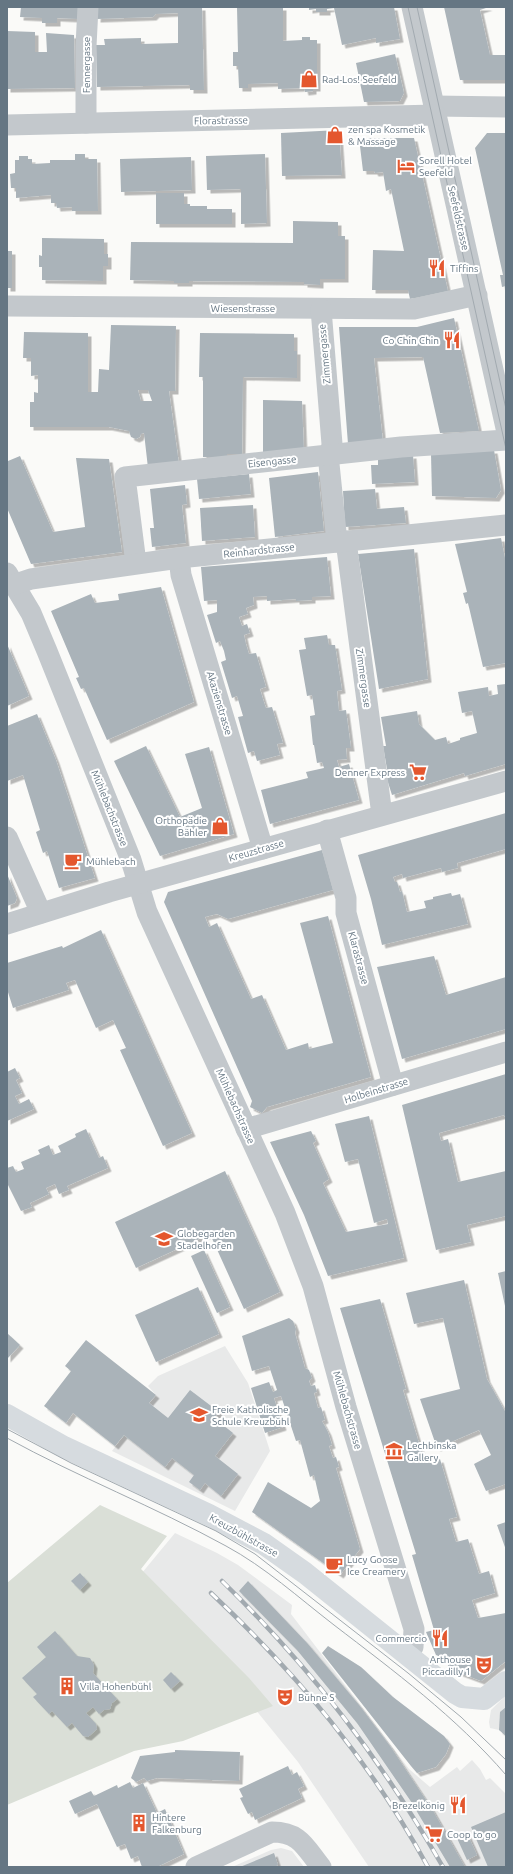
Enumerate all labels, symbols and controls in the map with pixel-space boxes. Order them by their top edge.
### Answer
street label: Fennergasse [81,37,92,93]
shop icon: Rad-Los! Seefeld [299,69,319,89]
place label: Rad-Los! Seefeld [322,74,397,85]
street label: Florastrasse [194,115,248,126]
place label: zen spa Kosmetik & Massage [348,124,425,147]
shop icon: zen spa Kosmetik & Massage [325,125,345,145]
place label: Sorell Hotel Seefeld [419,155,472,178]
hotel icon: Sorell Hotel Seefeld [396,156,416,176]
street label: Seefeldstrasse [446,185,471,251]
restaurant icon: Tiffins [427,258,447,278]
place label: Tiffins [450,263,478,274]
street label: Wiesenstrasse [211,303,275,314]
street label: Zimmergasse [316,324,333,384]
restaurant icon: Co Chin Chin [442,330,462,350]
place label: Co Chin Chin [382,335,439,346]
street label: Eisengasse [247,453,297,470]
street label: Reinhardstrasse [223,541,295,560]
street label: Zimmergasse [354,648,373,708]
street label: Akazienstrasse [205,670,234,736]
supermarket icon: Denner Express [408,762,428,782]
place label: Denner Express [335,767,405,778]
street label: Mühlebachstrasse [89,769,130,848]
place label: Orthopädie Bähler [155,815,207,838]
shop icon: Orthopädie Bähler [210,816,230,836]
street label: Kreuzstrasse [227,837,285,864]
cafe icon: Mühlebach [63,851,83,871]
place label: Mühlebach [86,856,136,867]
street label: Klarastrasse [346,931,371,986]
street label: Mühlebachstrasse [214,1067,257,1145]
street label: Holbeinstrasse [343,1076,409,1105]
place label: Globegarden Stadelhofen [177,1228,235,1251]
school or university icon: Globegarden Stadelhofen [154,1229,174,1249]
street label: Mühlebachstrasse [331,1370,364,1451]
place label: Freie Katholische Schule Kreuzbühl [212,1404,290,1427]
school or university icon: Freie Katholische Schule Kreuzbühl [189,1405,209,1425]
place label: Lechbinska Gallery [407,1440,456,1463]
museum icon: Lechbinska Gallery [384,1441,404,1461]
street label: Kreuzbühlstrasse [207,1512,280,1559]
place label: Lucy Goose Ice Creamery [347,1554,406,1577]
cafe icon: Lucy Goose Ice Creamery [324,1555,344,1575]
restaurant icon: Commercio [430,1628,450,1648]
place label: Commercio [376,1633,427,1644]
place label: Arthouse Piccadilly 1 [422,1654,471,1677]
theatre icon: Arthouse Piccadilly 1 [474,1655,494,1675]
building icon: Villa Hohenbühl [57,1676,77,1696]
place label: Villa Hohenbühl [80,1681,152,1692]
theatre icon: Bühne S [275,1687,295,1707]
place label: Bühne S [298,1692,335,1703]
restaurant icon: Brezelkönig [448,1795,468,1815]
place label: Brezelkönig [392,1800,445,1811]
place label: Hintere Falkenburg [152,1812,202,1835]
building icon: Hintere Falkenburg [129,1813,149,1833]
supermarket icon: Coop to go [424,1824,444,1844]
place label: Coop to go [447,1829,497,1840]

